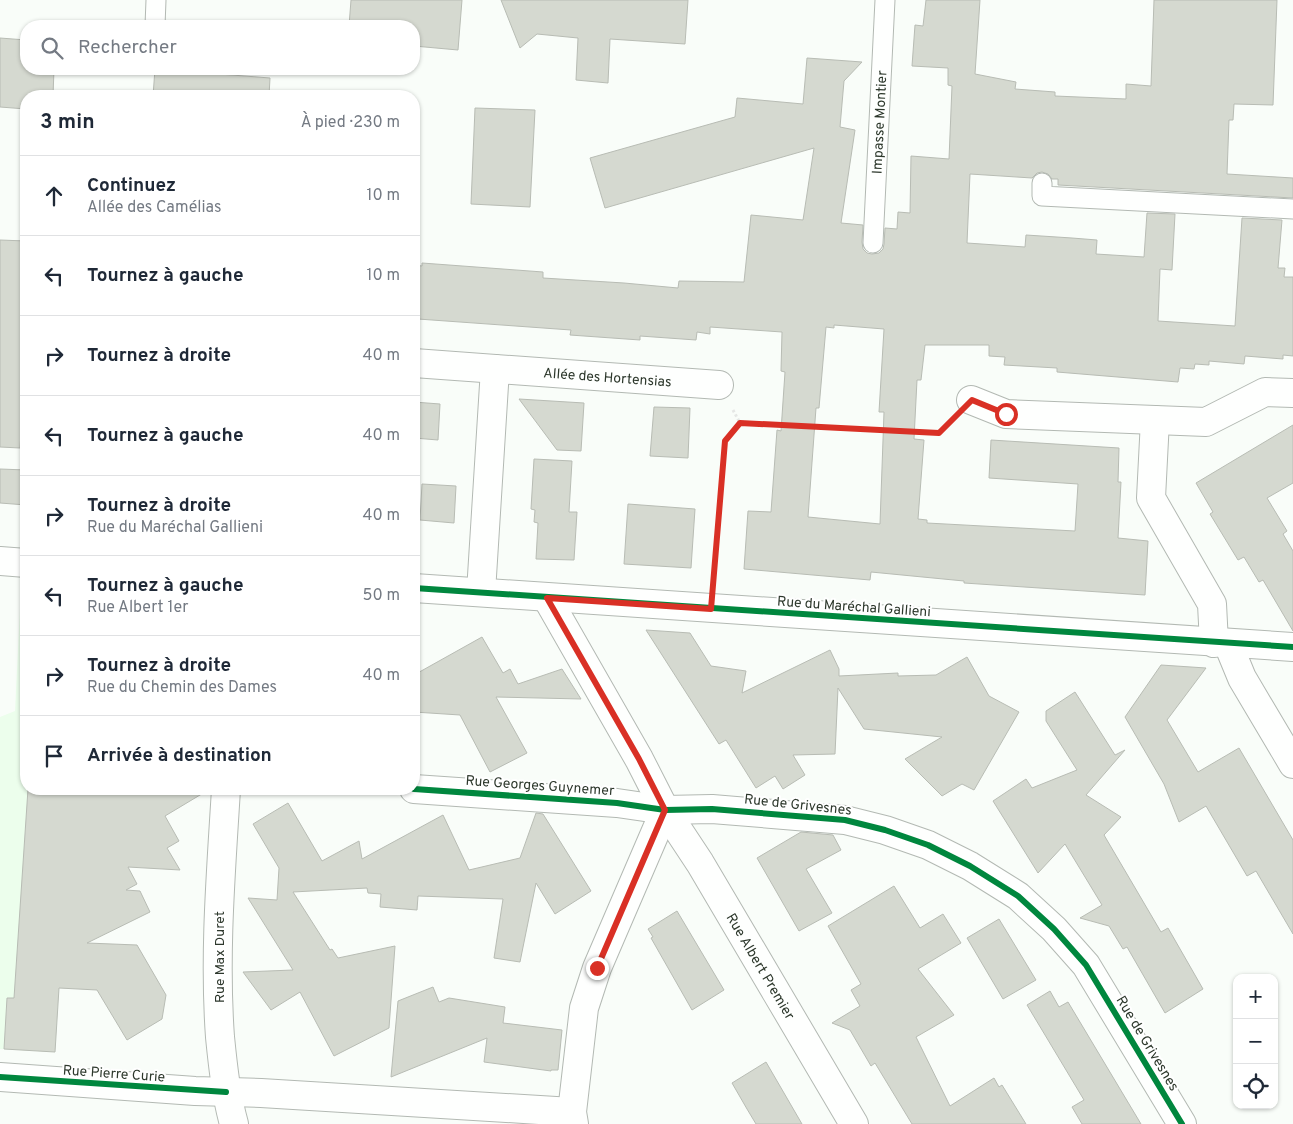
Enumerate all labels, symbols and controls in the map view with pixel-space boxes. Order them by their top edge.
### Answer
search box [20,20,420,75]
icon: search [38,34,66,62]
text: Rechercher [78,36,177,60]
street label: Impasse Montier [869,69,892,174]
text: 3 min [40,109,95,136]
text: À pied · 230 m [301,113,400,133]
text: Continuez [87,174,176,198]
icon: ahead [40,182,68,210]
text: 10 m [366,186,400,206]
text: Allée des Camélias [87,198,221,218]
icon: left [40,262,68,290]
text: Tournez à gauche [87,264,244,288]
text: 10 m [366,266,400,286]
icon: right [40,342,68,370]
text: Tournez à droite [87,344,231,368]
text: 40 m [362,346,400,366]
street label: Allée des Hortensias [543,365,672,392]
route start [995,403,1018,426]
icon: left [40,422,68,450]
text: Tournez à gauche [87,424,244,448]
text: 40 m [362,426,400,446]
text: Tournez à droite [87,494,231,518]
icon: right [40,502,68,530]
text: 40 m [362,506,400,526]
text: Rue du Maréchal Gallieni [87,518,263,538]
text: Tournez à gauche [87,574,244,598]
icon: left [40,582,68,610]
text: 50 m [363,586,400,606]
street label: Rue du Maréchal Gallieni [776,594,931,621]
text: Rue Albert 1er [87,598,188,618]
text: Tournez à droite [87,654,231,678]
icon: right [40,662,68,690]
text: 40 m [362,666,400,686]
text: Rue du Chemin des Dames [87,678,277,698]
icon: arrive [40,742,68,770]
text: Arrivée à destination [87,744,272,768]
street label: Rue Georges Guynemer [465,773,615,800]
street label: Rue de Grivesnes [743,791,852,820]
street label: Rue Max Duret [212,911,229,1003]
street label: Rue Albert Premier [722,911,798,1024]
route end [586,957,609,980]
map controls [1233,974,1278,1109]
button: + [1233,974,1278,1019]
street label: Rue de Grivesnes [1112,993,1182,1094]
button: − [1233,1019,1278,1064]
street label: Rue Pierre Curie [62,1062,166,1087]
button: locate [1233,1064,1278,1109]

